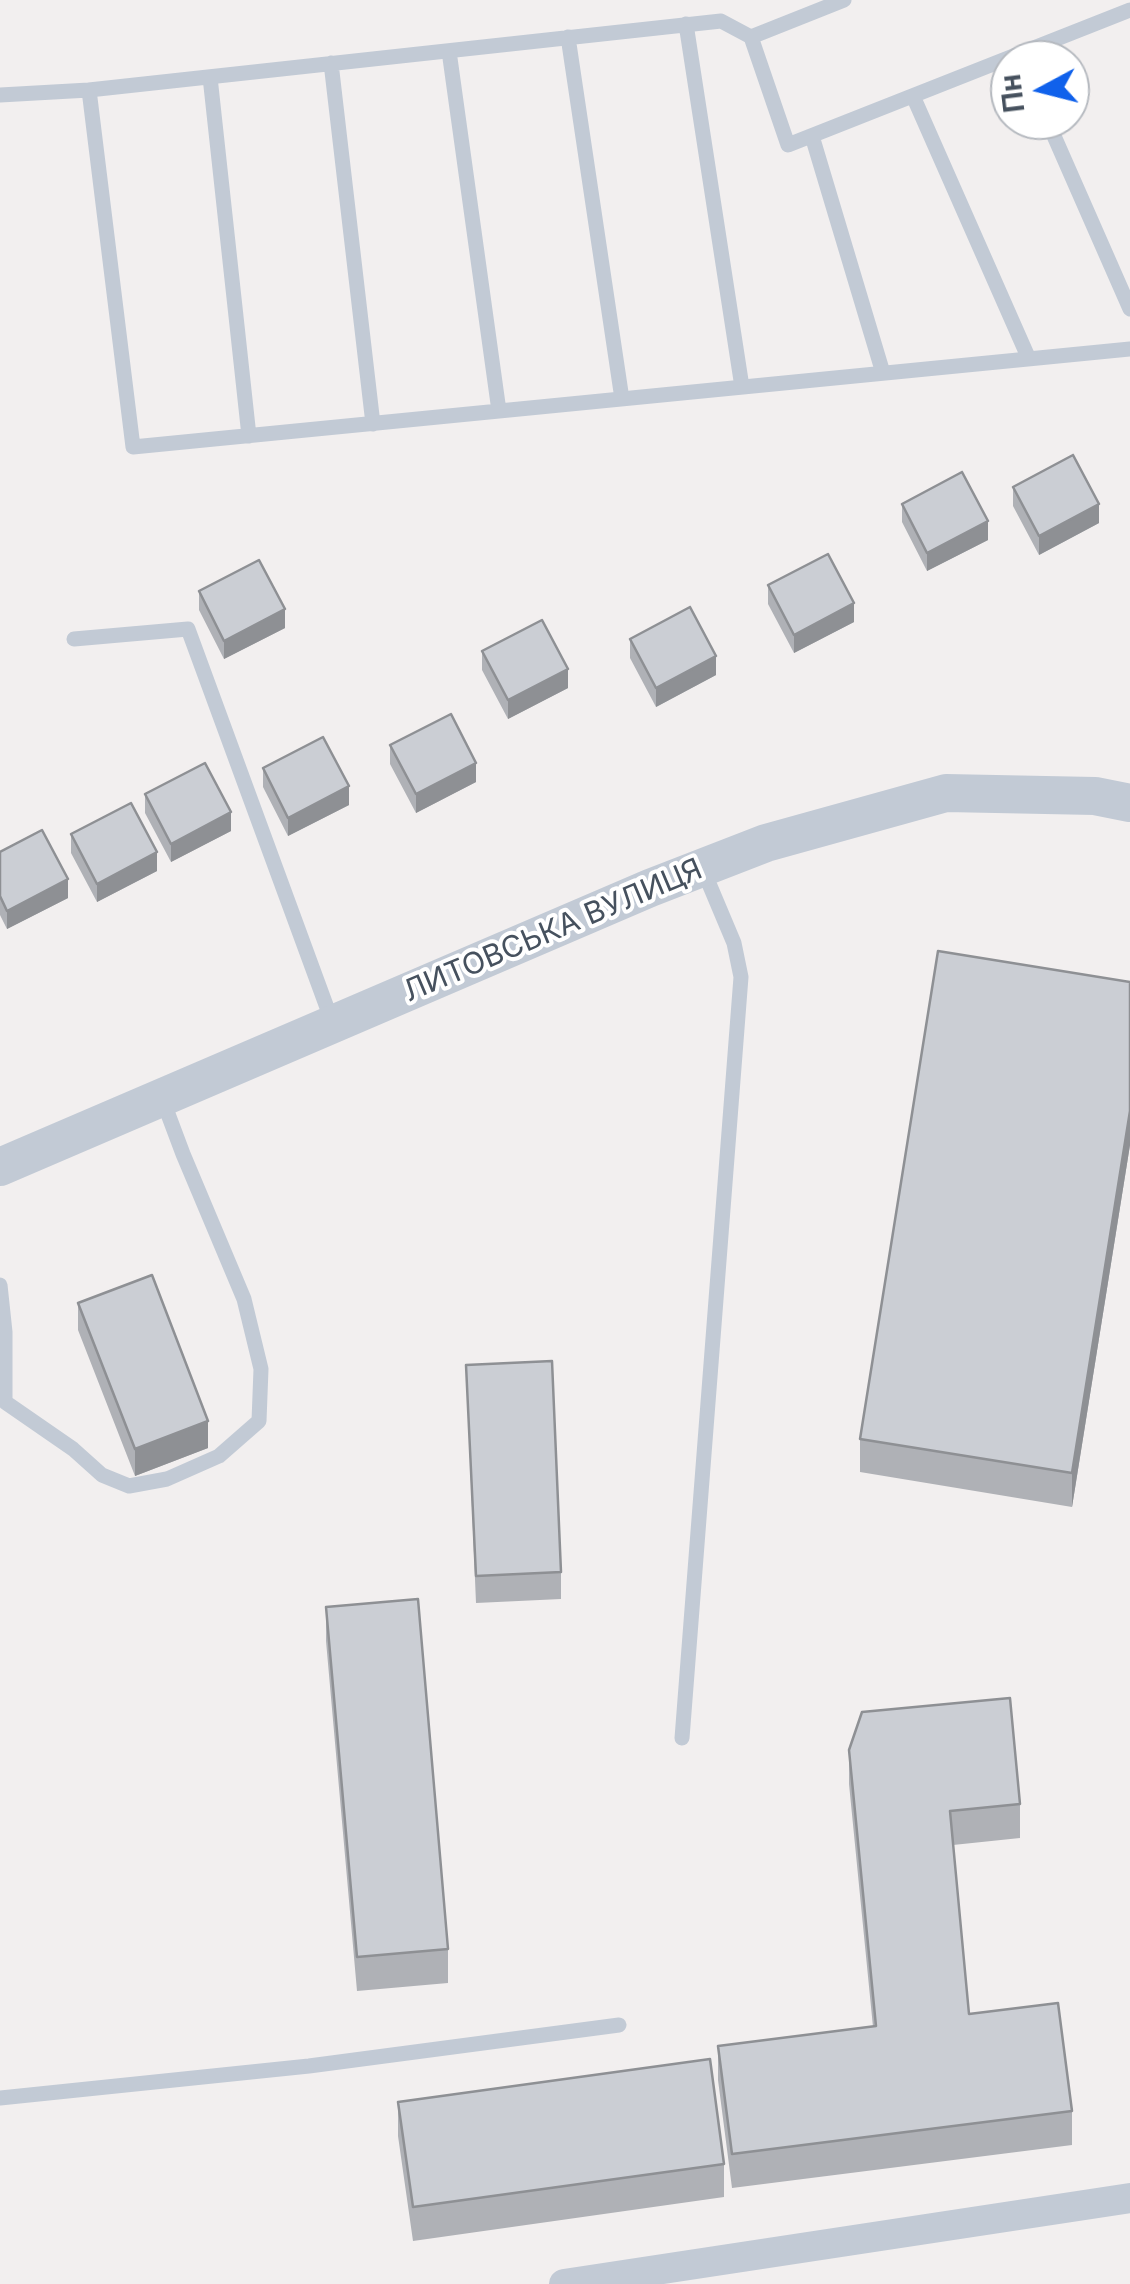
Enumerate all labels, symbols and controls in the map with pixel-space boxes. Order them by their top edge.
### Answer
north arrow [990,40,1090,140]
text: Пн [993,72,1031,115]
street label: ЛИТОВСЬКА ВУЛИЦЯ [398,852,708,1010]

